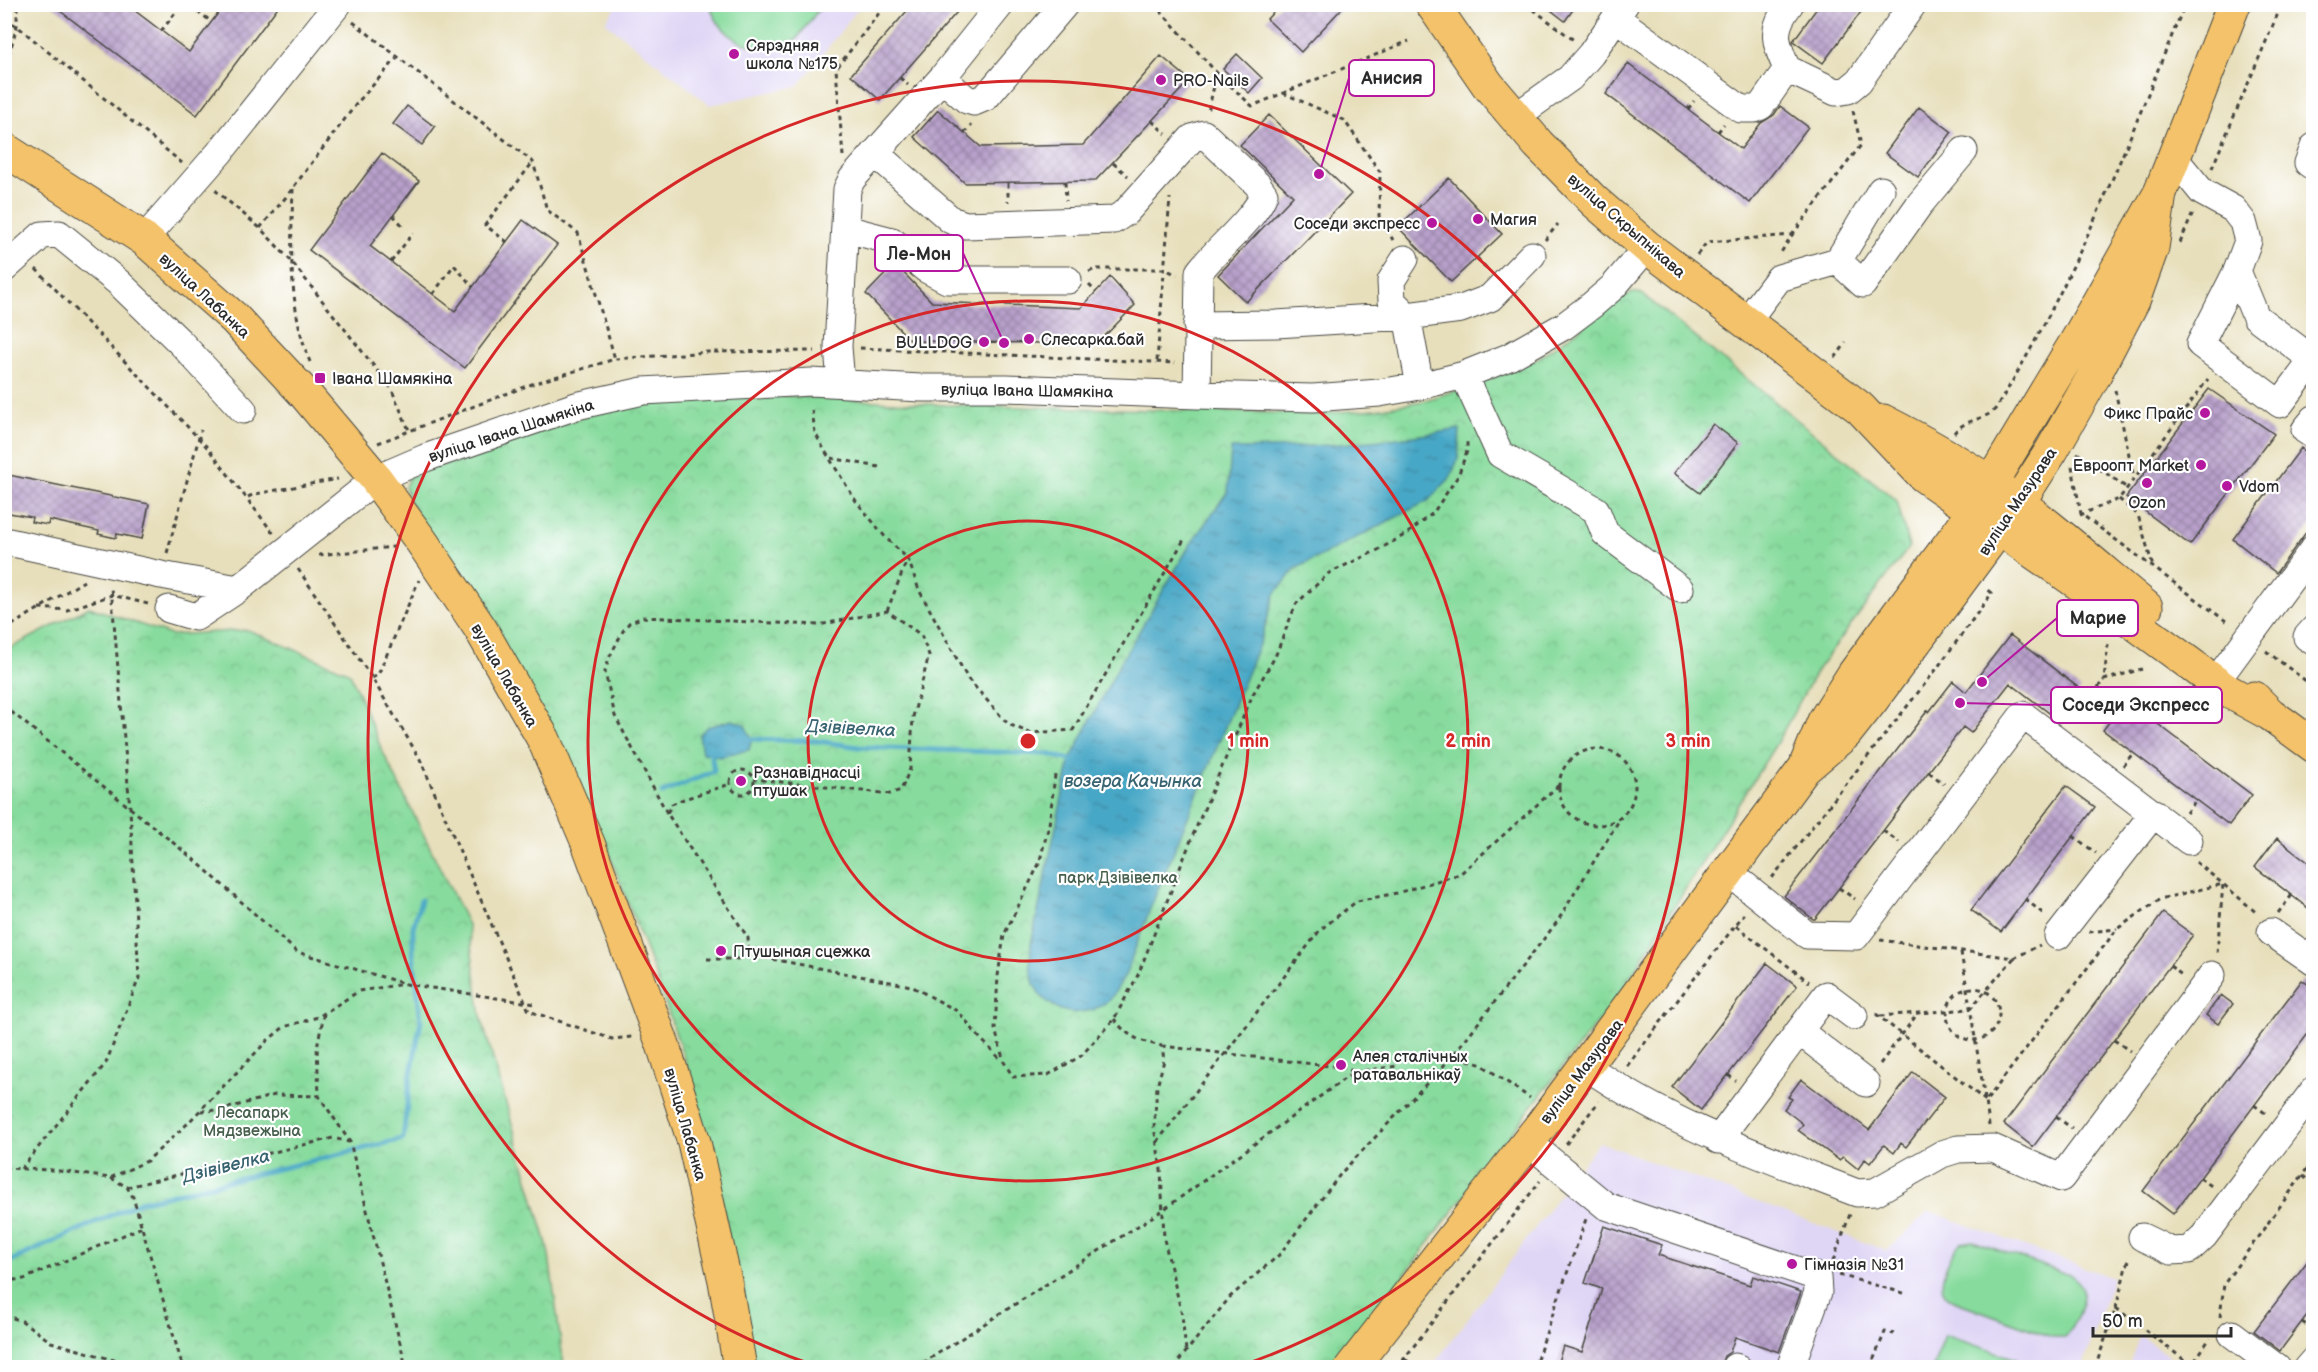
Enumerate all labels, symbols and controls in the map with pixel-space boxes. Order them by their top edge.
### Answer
place label: Сярэдняя школа №175 [746,37,838,74]
marker: Сярэдняя школа №175 [727,47,741,61]
callout: Анисия [1349,60,1434,96]
text: Анисия [1360,68,1423,89]
place label: PRO-Nails [1173,72,1249,91]
marker: PRO-Nails [1154,73,1168,87]
street label: вуліца Скрыпнікава [1563,170,1689,283]
place label: Магия [1490,211,1537,230]
marker: Магия [1471,212,1485,226]
place label: Соседи экспресс [1294,215,1420,234]
marker: Соседи экспресс [1425,216,1439,230]
callout: Ле-Мон [875,235,963,271]
text: Ле-Мон [886,244,951,265]
street label: вуліца Лабанка [155,249,253,343]
place label: Слесарка.бай [1041,331,1144,350]
marker: Слесарка.бай [1022,332,1036,346]
place label: BULLDOG [895,334,972,353]
marker: BULLDOG [977,335,991,349]
place label: Івана Шамякіна [332,370,453,389]
marker: Івана Шамякіна [313,371,327,385]
street label: вуліца Івана Шамякіна [941,380,1114,403]
street label: вуліца Івана Шамякіна [427,396,597,467]
place label: Фикс Прайс [2104,405,2193,424]
marker: Фикс Прайс [2198,406,2212,420]
street label: вуліца Мазурава [1975,444,2062,559]
place label: Евроопт Market [2073,457,2189,476]
marker: Евроопт Market [2194,458,2208,472]
marker: Ozon [2140,476,2154,490]
place label: Vdom [2239,478,2279,497]
marker: Vdom [2220,479,2234,493]
place label: Ozon [2128,494,2166,513]
callout: Марие [2057,600,2138,636]
text: Марие [2070,608,2126,629]
street label: вуліца Лабанка [466,621,541,731]
callout: Соседи Экспресс [2051,687,2222,723]
text: Соседи Экспресс [2062,695,2210,716]
water label: Дзівівелка [805,716,896,741]
centre of rings [1018,731,1038,751]
text: 1 min [1227,731,1269,752]
text: 2 min [1445,731,1491,752]
text: 3 min [1665,731,1711,752]
place label: Разнавіднасці птушак [753,764,861,801]
water label: возера Качынка [1064,771,1202,792]
marker: Разнавіднасці птушак [734,774,748,788]
park label: парк Дзівівелка [1058,869,1178,888]
place label: Птушыная сцежка [733,943,871,962]
marker: Птушыная сцежка [714,944,728,958]
street label: вуліца Мазурава [1537,1015,1628,1128]
place label: Алея сталічных ратавальнікаў [1352,1048,1467,1085]
marker: Алея сталічных ратавальнікаў [1334,1058,1348,1072]
street label: вуліца Лабанка [659,1066,710,1184]
park label: Лесапарк Мядзвежына [203,1104,302,1141]
water label: Дзівівелка [179,1145,272,1188]
place label: Гімназія №31 [1804,1256,1904,1275]
marker: Гімназія №31 [1785,1257,1799,1271]
scale bar [2093,1300,2231,1338]
text: 50 m [2102,1311,2143,1332]

